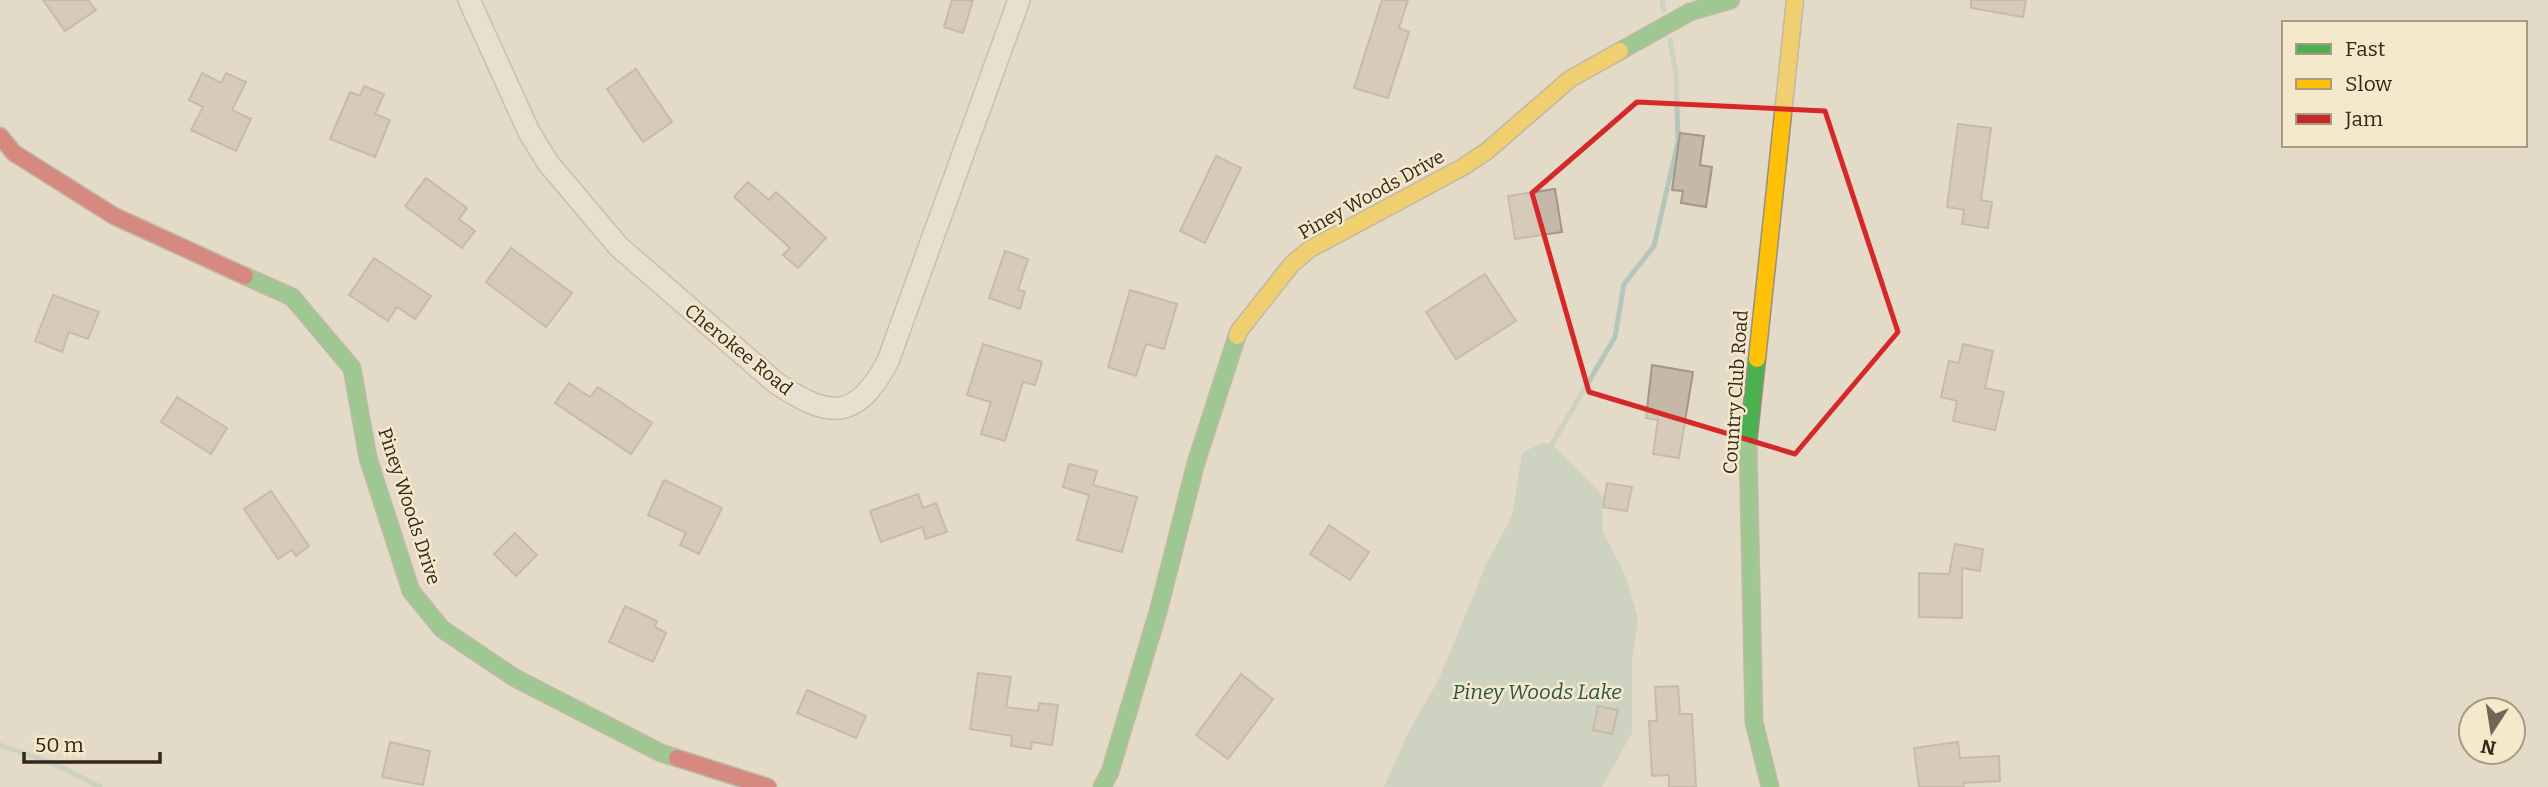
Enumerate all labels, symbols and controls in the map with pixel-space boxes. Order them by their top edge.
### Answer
legend [2282,21,2527,147]
text: Fast [2345,36,2386,62]
text: Slow [2345,71,2392,97]
text: Jam [2344,106,2383,132]
street label: Piney Woods Drive [1294,145,1448,244]
street label: Cherokee Road [680,299,797,400]
street label: Country Club Road [1718,309,1753,475]
street label: Piney Woods Drive [373,425,446,587]
water label: Piney Woods Lake [1452,679,1622,705]
north arrow [2457,696,2527,766]
scale bar [24,720,161,764]
text: 50 m [35,732,84,758]
text: N [2479,734,2498,760]

